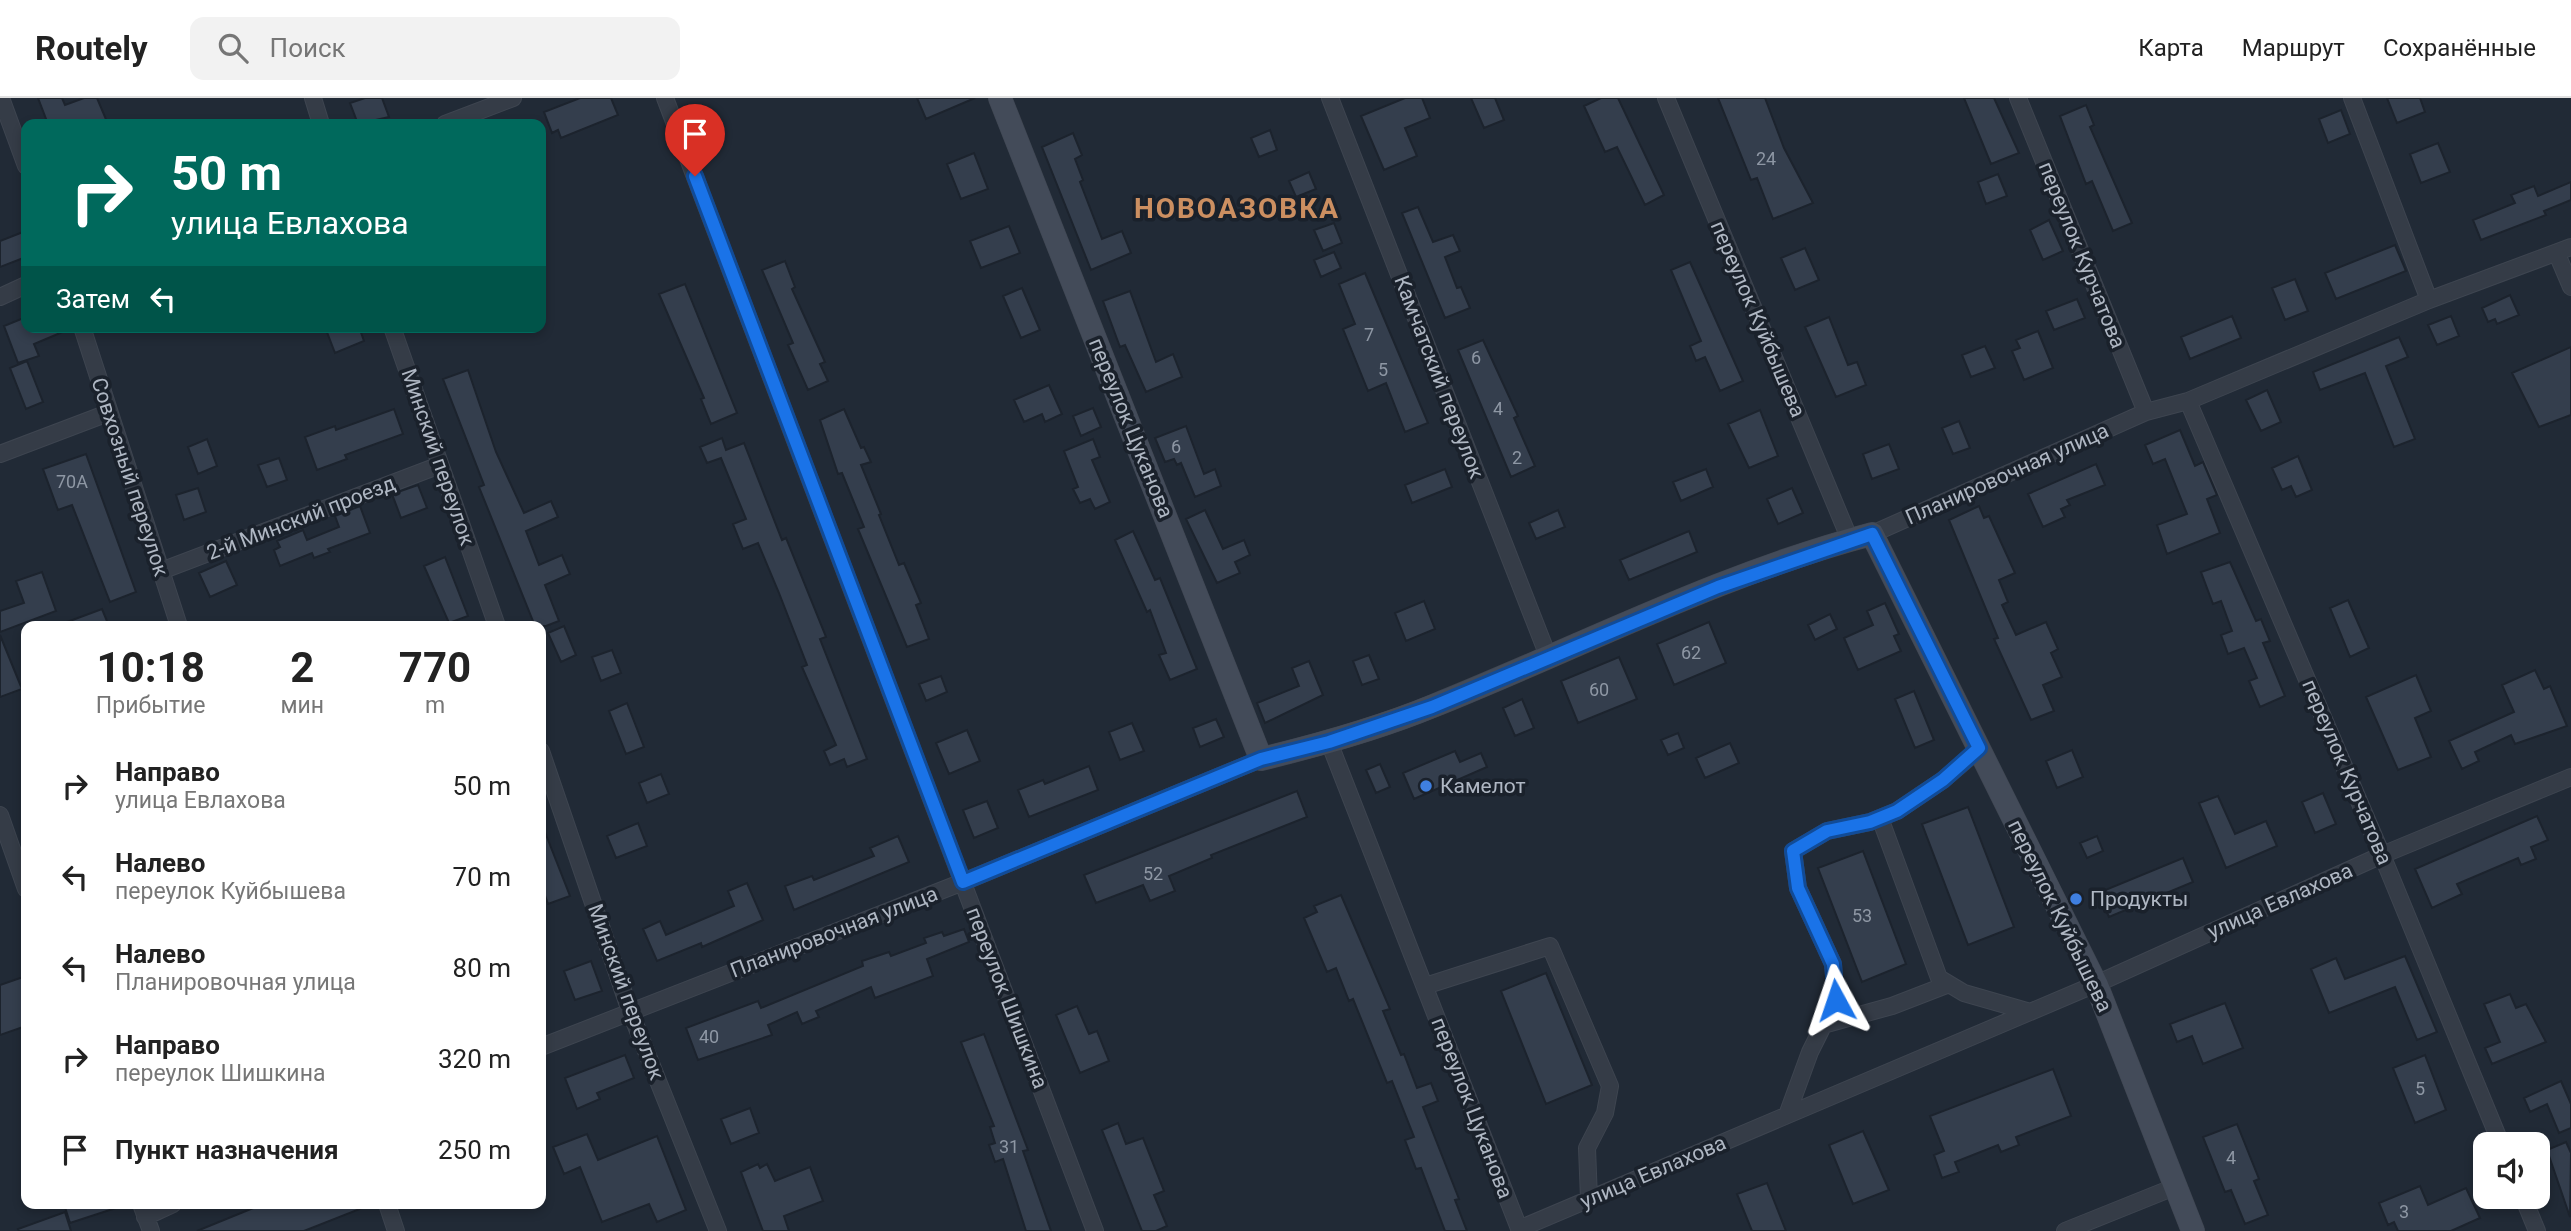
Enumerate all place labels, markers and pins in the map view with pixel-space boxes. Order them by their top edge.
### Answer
pin [665,104,725,176]
place label: Камелот [1440,774,1526,798]
marker: Камелот [1418,778,1434,794]
place label: Продукты [2090,887,2188,911]
marker: Продукты [2068,891,2084,907]

